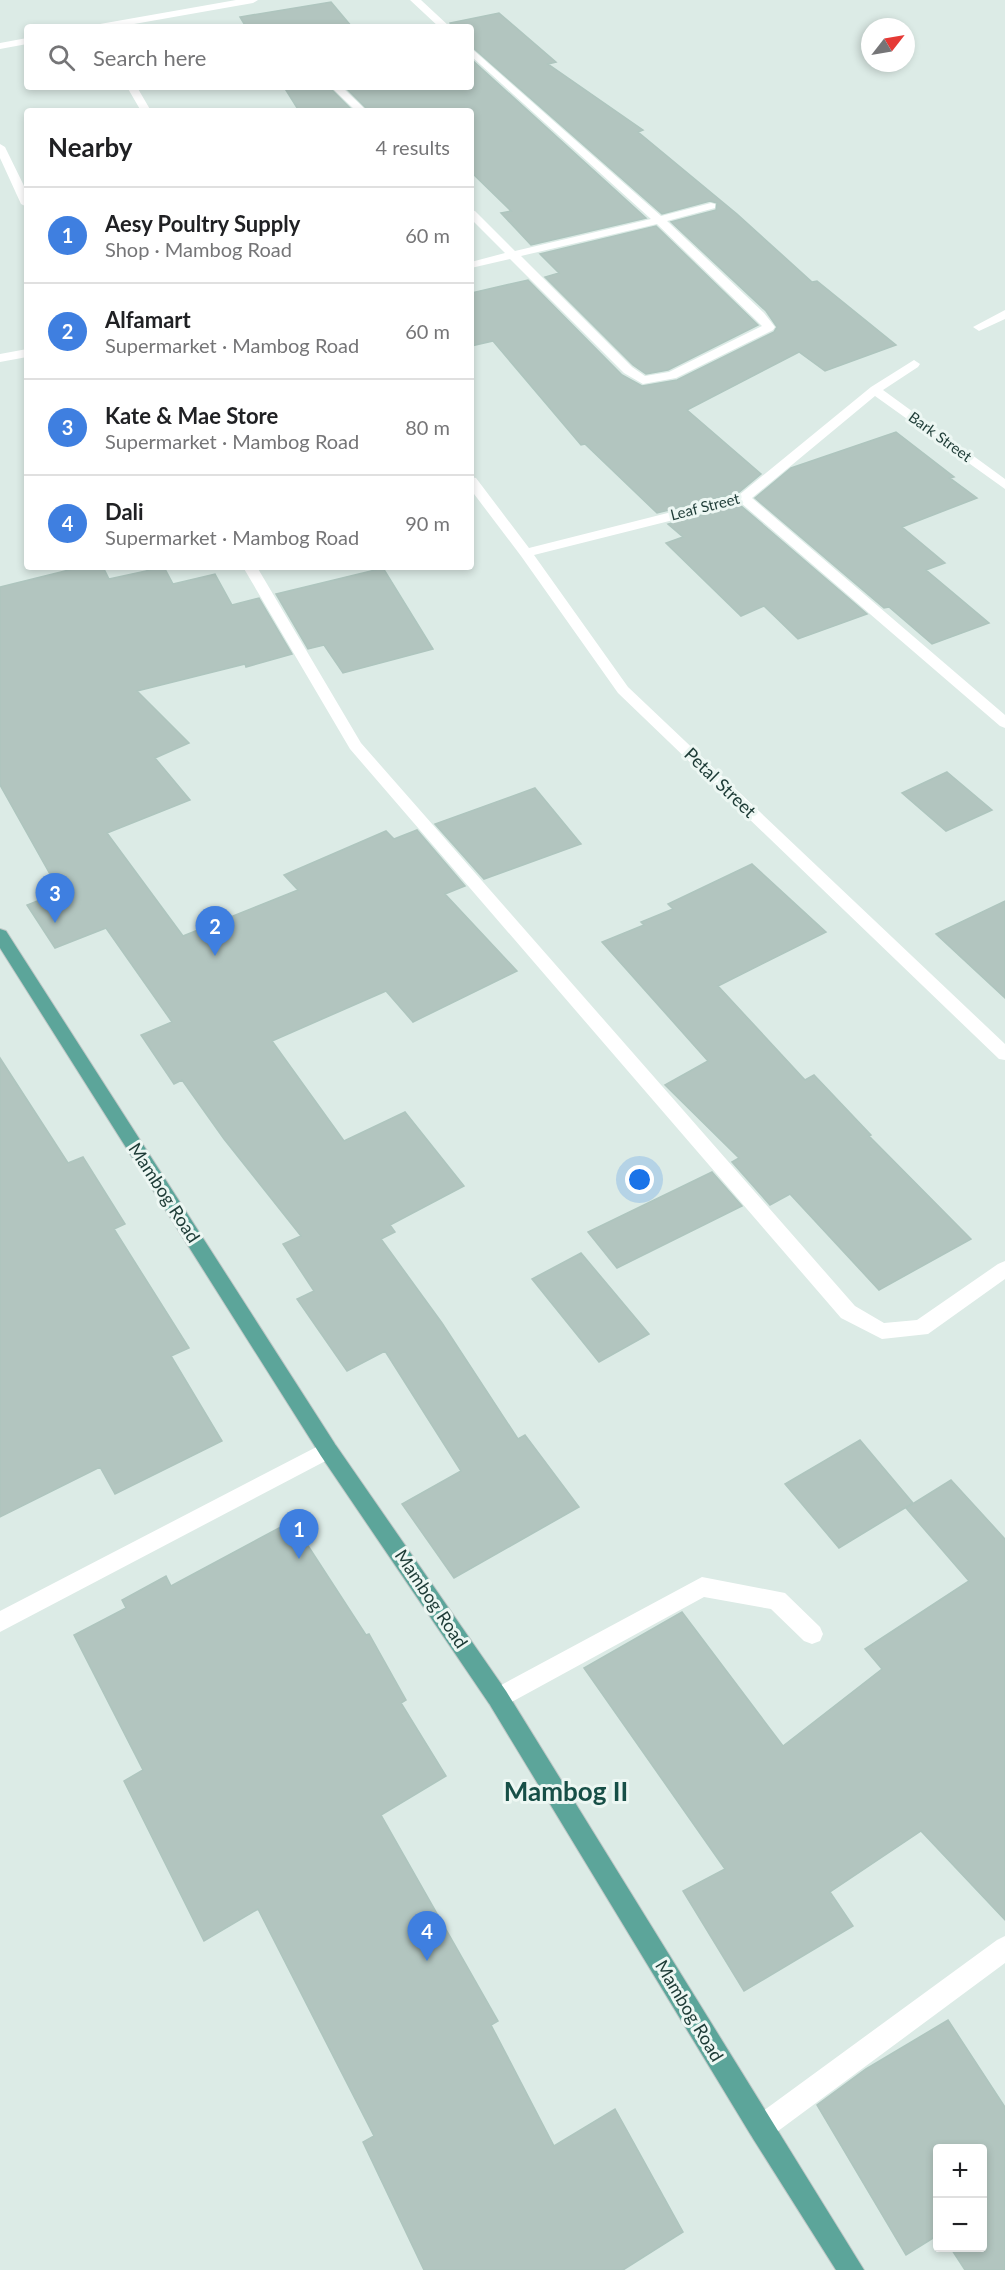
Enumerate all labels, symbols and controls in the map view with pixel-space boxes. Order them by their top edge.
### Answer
north arrow [861,18,915,72]
search box [24,24,474,90]
icon: search [45,41,78,74]
text: Search here [93,44,206,71]
text: Nearby [48,131,133,163]
text: 4 results [375,135,450,159]
text: Aesy Poultry Supply [105,210,300,237]
text: 1 [62,223,73,247]
text: 60 m [405,223,450,247]
text: Shop · Mambog Road [105,237,292,261]
text: Alfamart [105,306,191,333]
text: 2 [62,319,73,343]
text: 60 m [405,319,450,343]
text: Supermarket · Mambog Road [105,333,359,357]
text: Kate & Mae Store [105,402,278,429]
street label: Bark Street [906,407,976,465]
text: 3 [62,415,73,439]
text: 80 m [405,415,450,439]
text: Supermarket · Mambog Road [105,429,359,453]
street label: Leaf Street [668,489,742,523]
text: Dali [105,498,144,525]
text: 4 [62,511,73,535]
text: 90 m [405,511,450,535]
text: Supermarket · Mambog Road [105,525,359,549]
street label: Petal Street [680,743,762,822]
pin: 3 [36,874,74,923]
pin: 2 [196,906,234,956]
street label: Mambog Road [124,1139,205,1246]
your location [625,1165,654,1194]
pin: 1 [280,1510,318,1559]
street label: Mambog Road [391,1545,473,1652]
district label: Mambog II [504,1775,628,1807]
pin: 4 [408,1912,446,1961]
street label: Mambog Road [651,1956,729,2065]
map controls [933,2144,987,2252]
button: + [933,2144,987,2198]
button: − [933,2198,987,2252]

